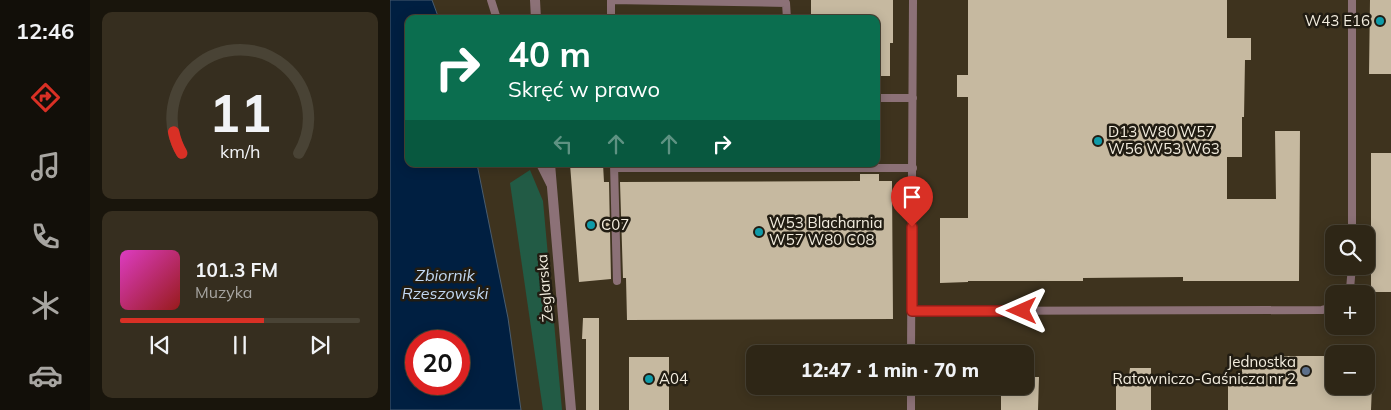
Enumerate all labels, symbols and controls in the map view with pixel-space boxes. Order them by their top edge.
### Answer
place label: W43 E16 [1305,11,1370,30]
marker: W43 E16 [1374,15,1386,27]
text: 12:46 [16,17,74,45]
text: 40 m [508,32,591,76]
icon: right [425,35,490,100]
text: Skręć w prawo [508,75,660,103]
icon: directions [28,80,63,115]
text: 11 [209,80,271,145]
place label: D13 W80 W57 W56 W53 W63 [1108,122,1220,158]
icon: left [549,130,577,158]
icon: ahead [602,130,630,158]
icon: ahead [655,130,683,158]
icon: right [708,130,736,158]
marker: D13 W80 W57 W56 W53 W63 [1092,135,1104,147]
text: km/h [220,140,260,162]
icon: music [28,149,63,184]
pin [891,176,933,227]
icon: arrive [898,183,926,211]
place label: W53 Blacharnia W57 W80 C08 [769,213,882,249]
place label: C07 [601,215,629,234]
icon: phone [28,219,63,254]
marker: C07 [585,219,597,231]
map controls [1325,225,1375,395]
button: search [1325,225,1375,275]
marker: W53 Blacharnia W57 W80 C08 [753,226,765,238]
street label: Żeglarska [532,253,557,323]
text: 101.3 FM [195,258,278,282]
water label: Zbiornik Rzeszowski [402,265,489,303]
text: Muzyka [195,282,252,302]
position arrow [995,284,1047,336]
button: + [1325,285,1375,335]
icon: climate [28,288,63,323]
speed limit sign: 20 [405,330,470,395]
icon: previous [146,331,174,359]
icon: pause [226,331,254,359]
icon: next [306,331,334,359]
button: − [1325,345,1375,395]
place label: Jednostka Ratowniczo-Gaśnicza nr 2 [1112,352,1296,388]
icon: car [28,358,63,393]
text: 12:47 · 1 min · 70 m [801,358,979,382]
marker: Jednostka Ratowniczo-Gaśnicza nr 2 [1300,365,1312,377]
place label: A04 [659,369,688,388]
marker: A04 [643,373,655,385]

